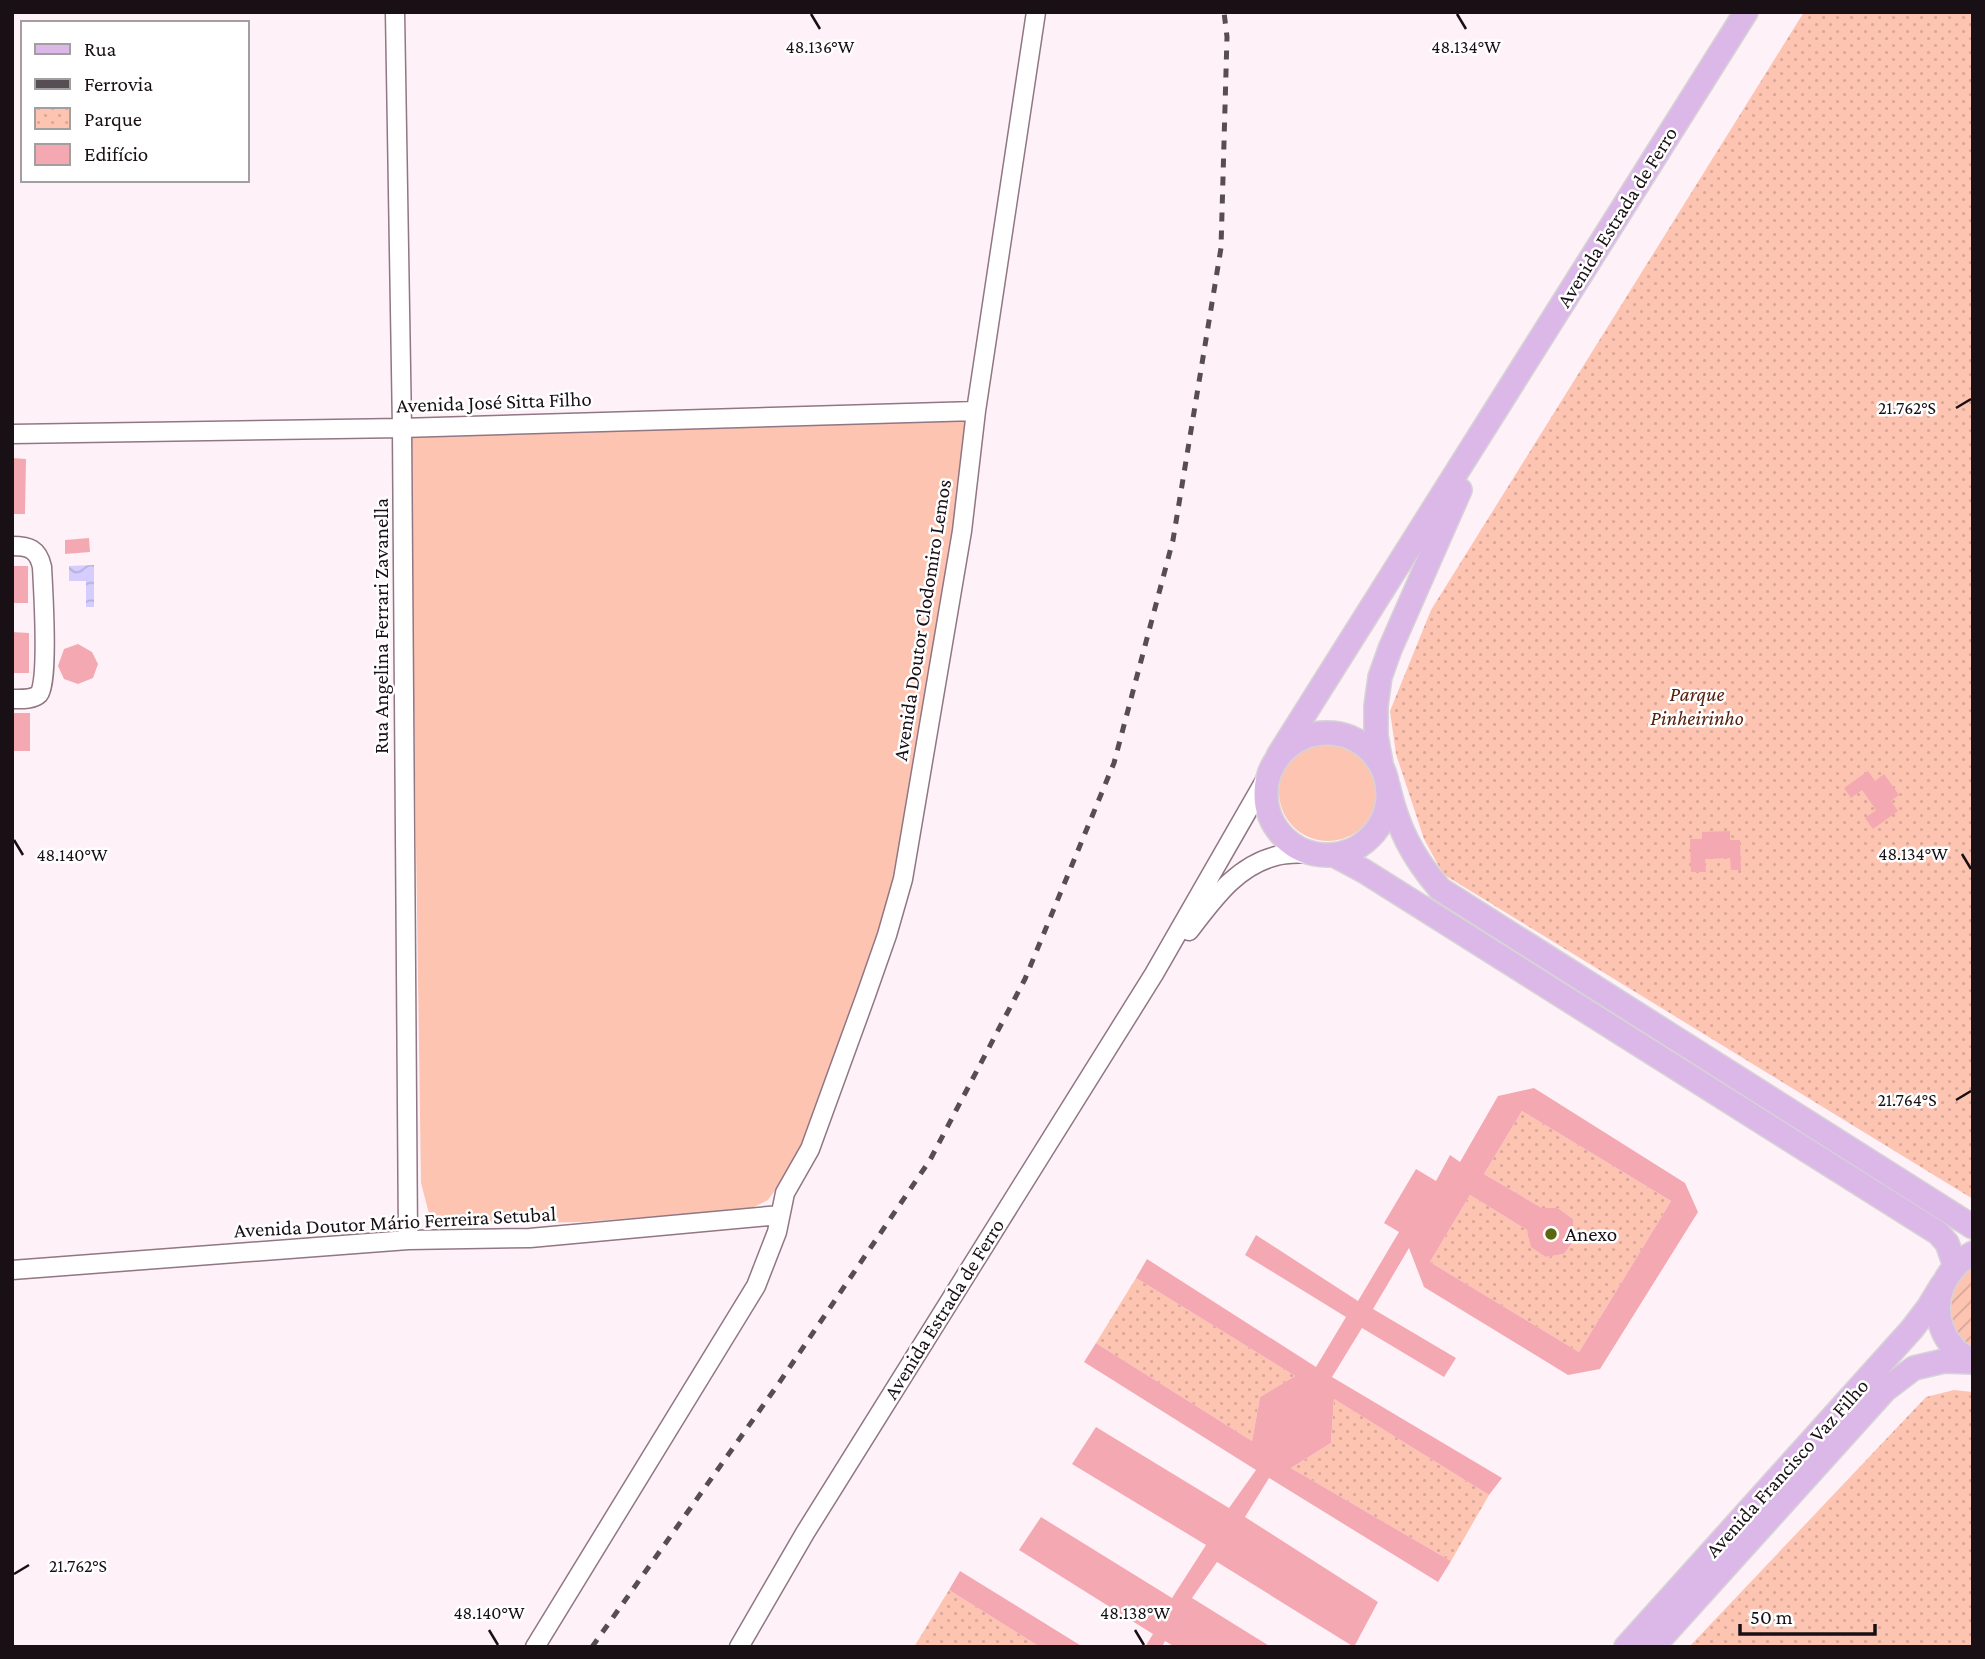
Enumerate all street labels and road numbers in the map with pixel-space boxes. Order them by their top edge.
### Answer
street label: Avenida Estrada de Ferro [1552,122,1682,312]
street label: Avenida José Sitta Filho [396,387,592,417]
street label: Avenida Doutor Clodomiro Lemos [888,478,956,762]
street label: Rua Angelina Ferrari Zavanella [369,498,393,754]
street label: Avenida Doutor Mário Ferreira Setubal [233,1202,557,1242]
street label: Avenida Estrada de Ferro [879,1214,1009,1404]
street label: Avenida Francisco Vaz Filho [1700,1374,1874,1562]

